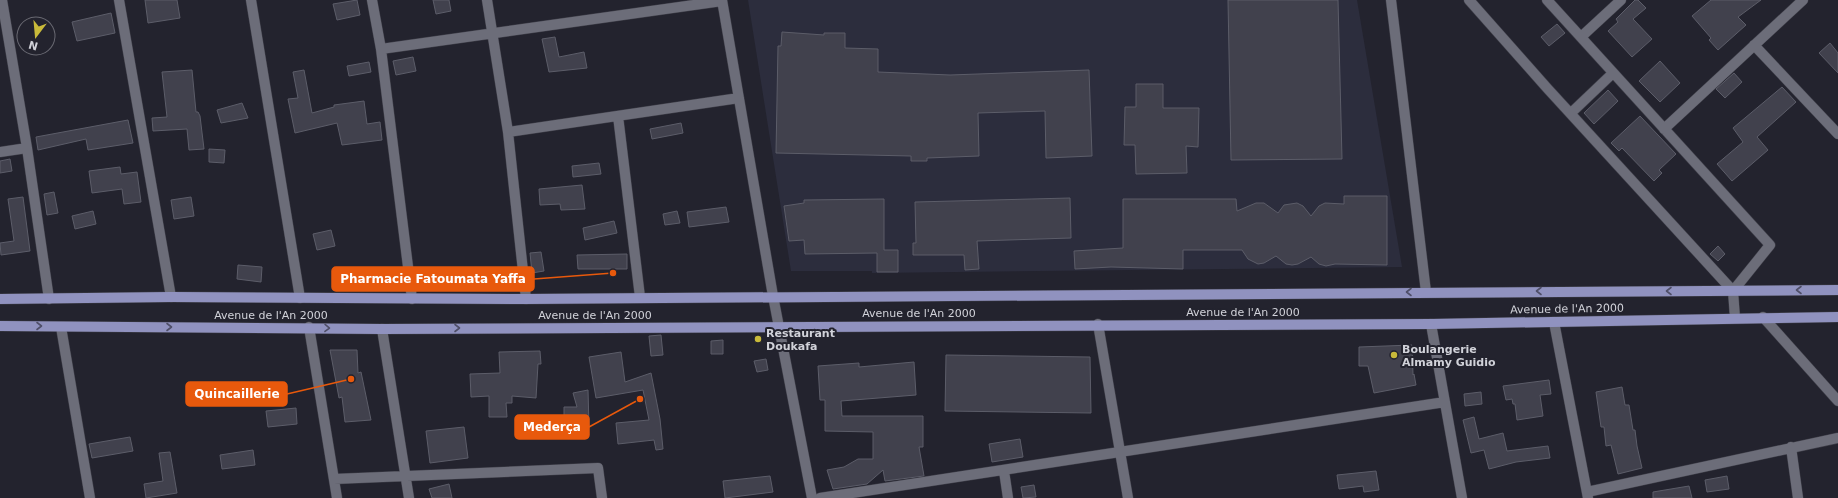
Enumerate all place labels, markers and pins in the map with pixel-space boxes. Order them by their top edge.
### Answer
callout: Pharmacie Fatoumata Yaffa [332,267,534,291]
place label: Restaurant Doukafa [766,327,835,353]
marker: Restaurant Doukafa [753,334,763,344]
place label: Boulangerie Almamy Guidio [1402,343,1496,369]
marker: Boulangerie Almamy Guidio [1389,350,1399,360]
callout: Quincaillerie [186,382,287,406]
callout: Mederça [515,415,589,439]

